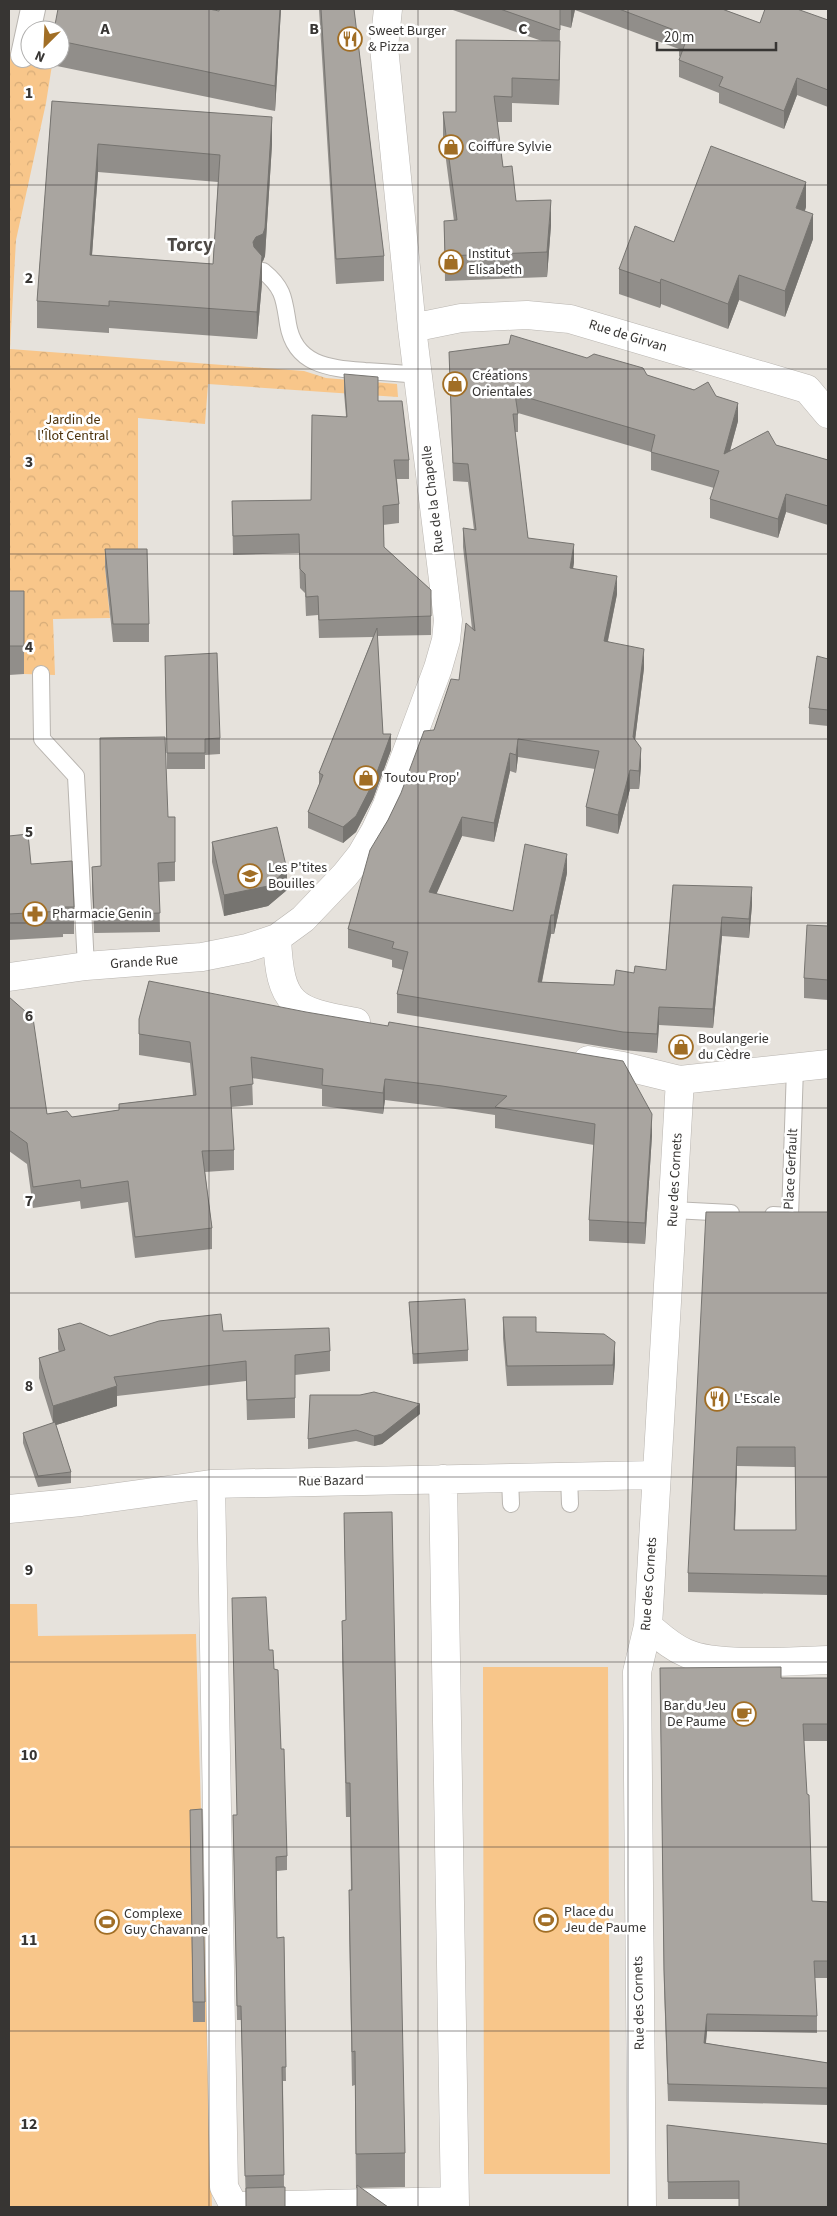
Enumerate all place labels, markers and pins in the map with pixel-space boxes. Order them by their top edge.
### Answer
place label: Sweet Burger & Pizza [368,21,446,57]
restaurant icon: Sweet Burger & Pizza [337,26,363,52]
shop icon: Coiffure Sylvie [438,134,464,160]
place label: Coiffure Sylvie [468,137,552,157]
place label: Institut Elisabeth [468,244,522,280]
shop icon: Institut Elisabeth [438,249,464,275]
place label: Créations Orientales [472,366,532,402]
shop icon: Créations Orientales [442,371,468,397]
shop icon: Toutou Prop' [353,765,379,791]
place label: Toutou Prop' [384,768,459,788]
place label: Les P'tites Bouilles [268,858,327,894]
school or university icon: Les P'tites Bouilles [237,863,263,889]
pharmacy icon: Pharmacie Genin [22,901,48,927]
place label: Pharmacie Genin [52,904,152,924]
place label: Boulangerie du Cèdre [698,1029,769,1065]
shop icon: Boulangerie du Cèdre [668,1034,694,1060]
restaurant icon: L'Escale [704,1386,730,1412]
place label: L'Escale [734,1389,780,1409]
place label: Bar du Jeu De Paume [664,1696,726,1732]
cafe icon: Bar du Jeu De Paume [731,1701,757,1727]
place label: Place du Jeu de Paume [564,1902,646,1938]
place label: Complexe Guy Chavanne [124,1904,208,1940]
sports icon: Place du Jeu de Paume [533,1907,559,1933]
sports icon: Complexe Guy Chavanne [94,1909,120,1935]

